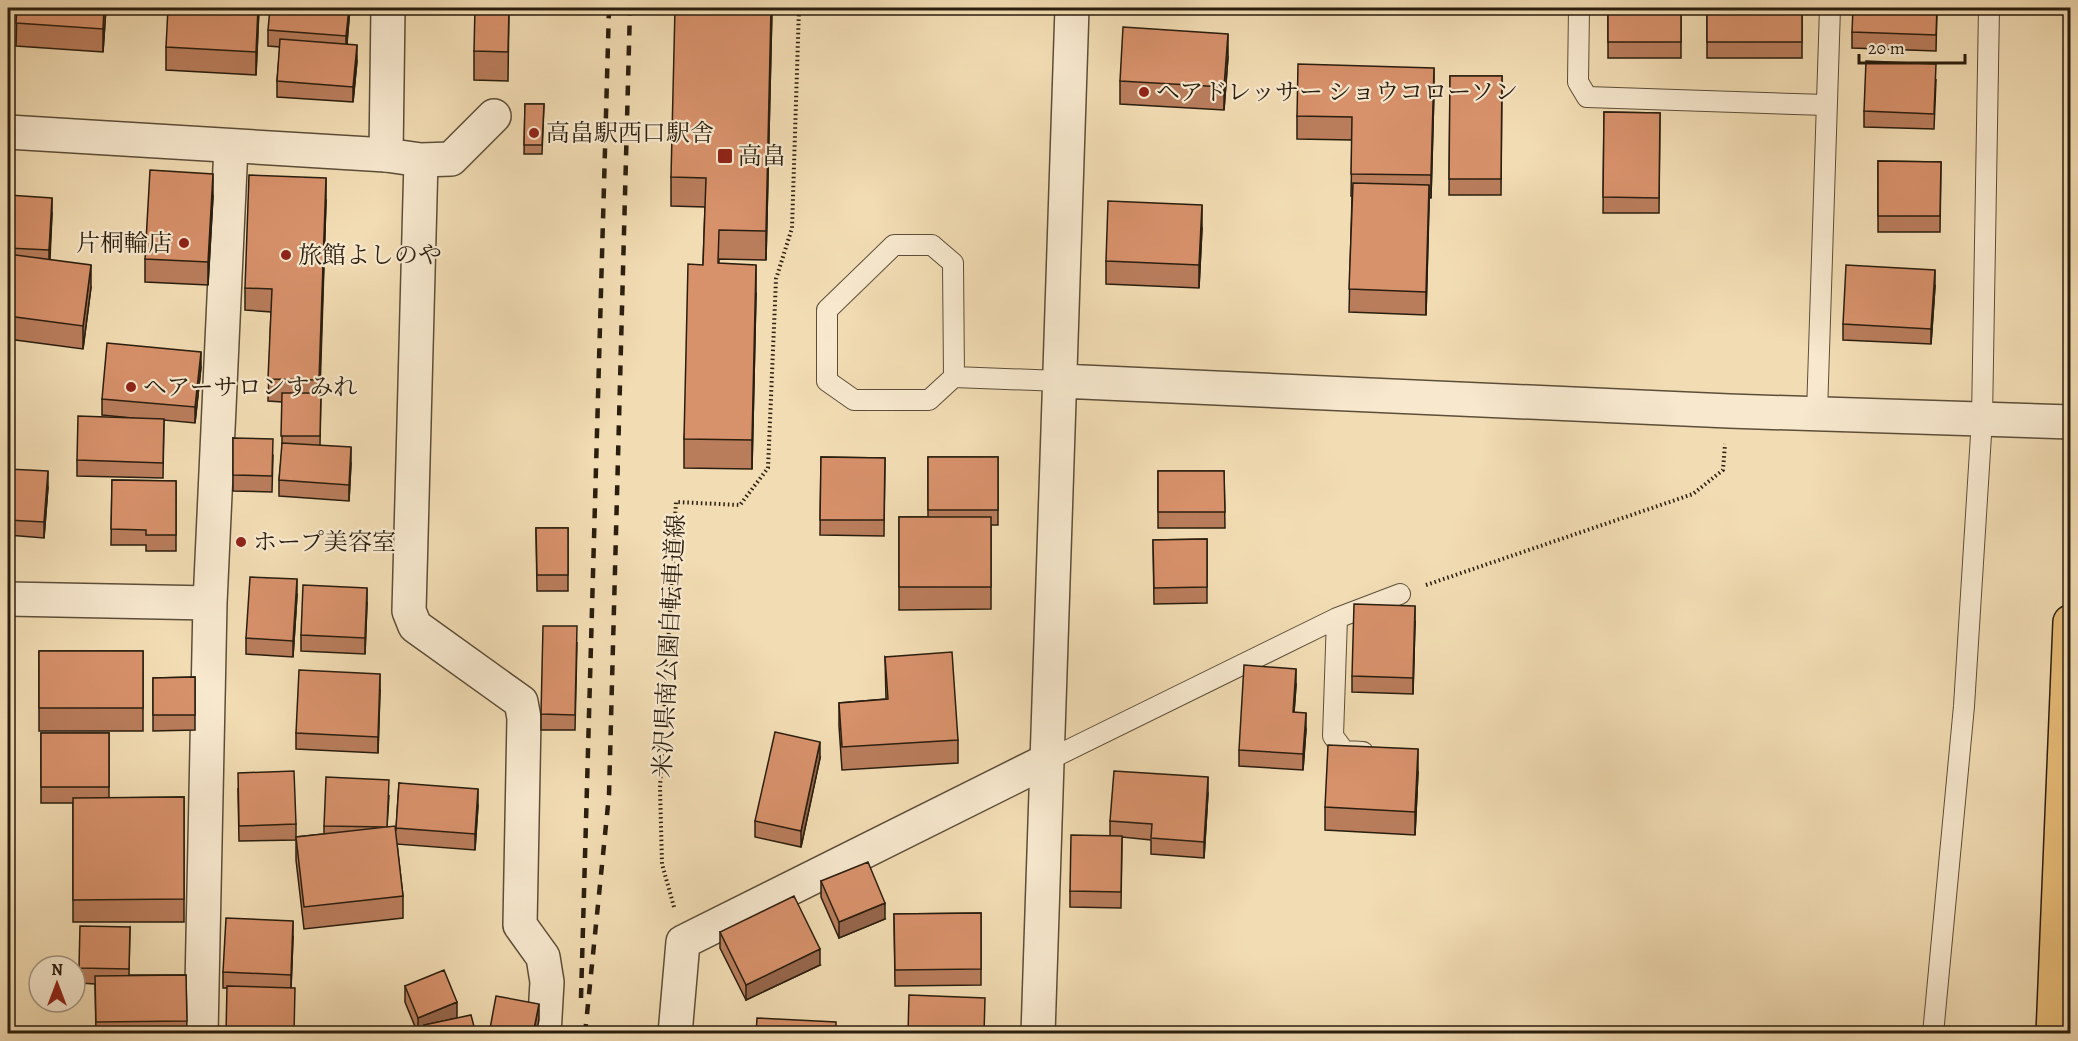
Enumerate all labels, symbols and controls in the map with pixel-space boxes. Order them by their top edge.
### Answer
scale bar [1859,27,1966,65]
text: 20 m [1868,36,1905,60]
place label: ヘアドレッサー ショウコローソン [1156,76,1518,108]
marker: ヘアドレッサー ショウコローソン [1137,85,1151,99]
place label: 高畠駅西口駅舎 [546,117,714,149]
marker: 高畠駅西口駅舎 [527,126,541,140]
place label: 高畠 [738,140,786,172]
marker: 高畠 [716,147,734,165]
place label: 片桐輪店 [76,227,172,259]
marker: 片桐輪店 [177,236,191,250]
place label: 旅館よしのや [298,239,442,271]
marker: 旅館よしのや [279,248,293,262]
place label: ヘアーサロンすみれ [143,371,358,403]
marker: ヘアーサロンすみれ [124,380,138,394]
street label: 米沢県南公園自転車道線 [646,513,692,779]
place label: ホープ美容室 [253,526,396,558]
marker: ホープ美容室 [234,535,248,549]
north arrow [27,954,87,1014]
text: N [51,959,63,981]

